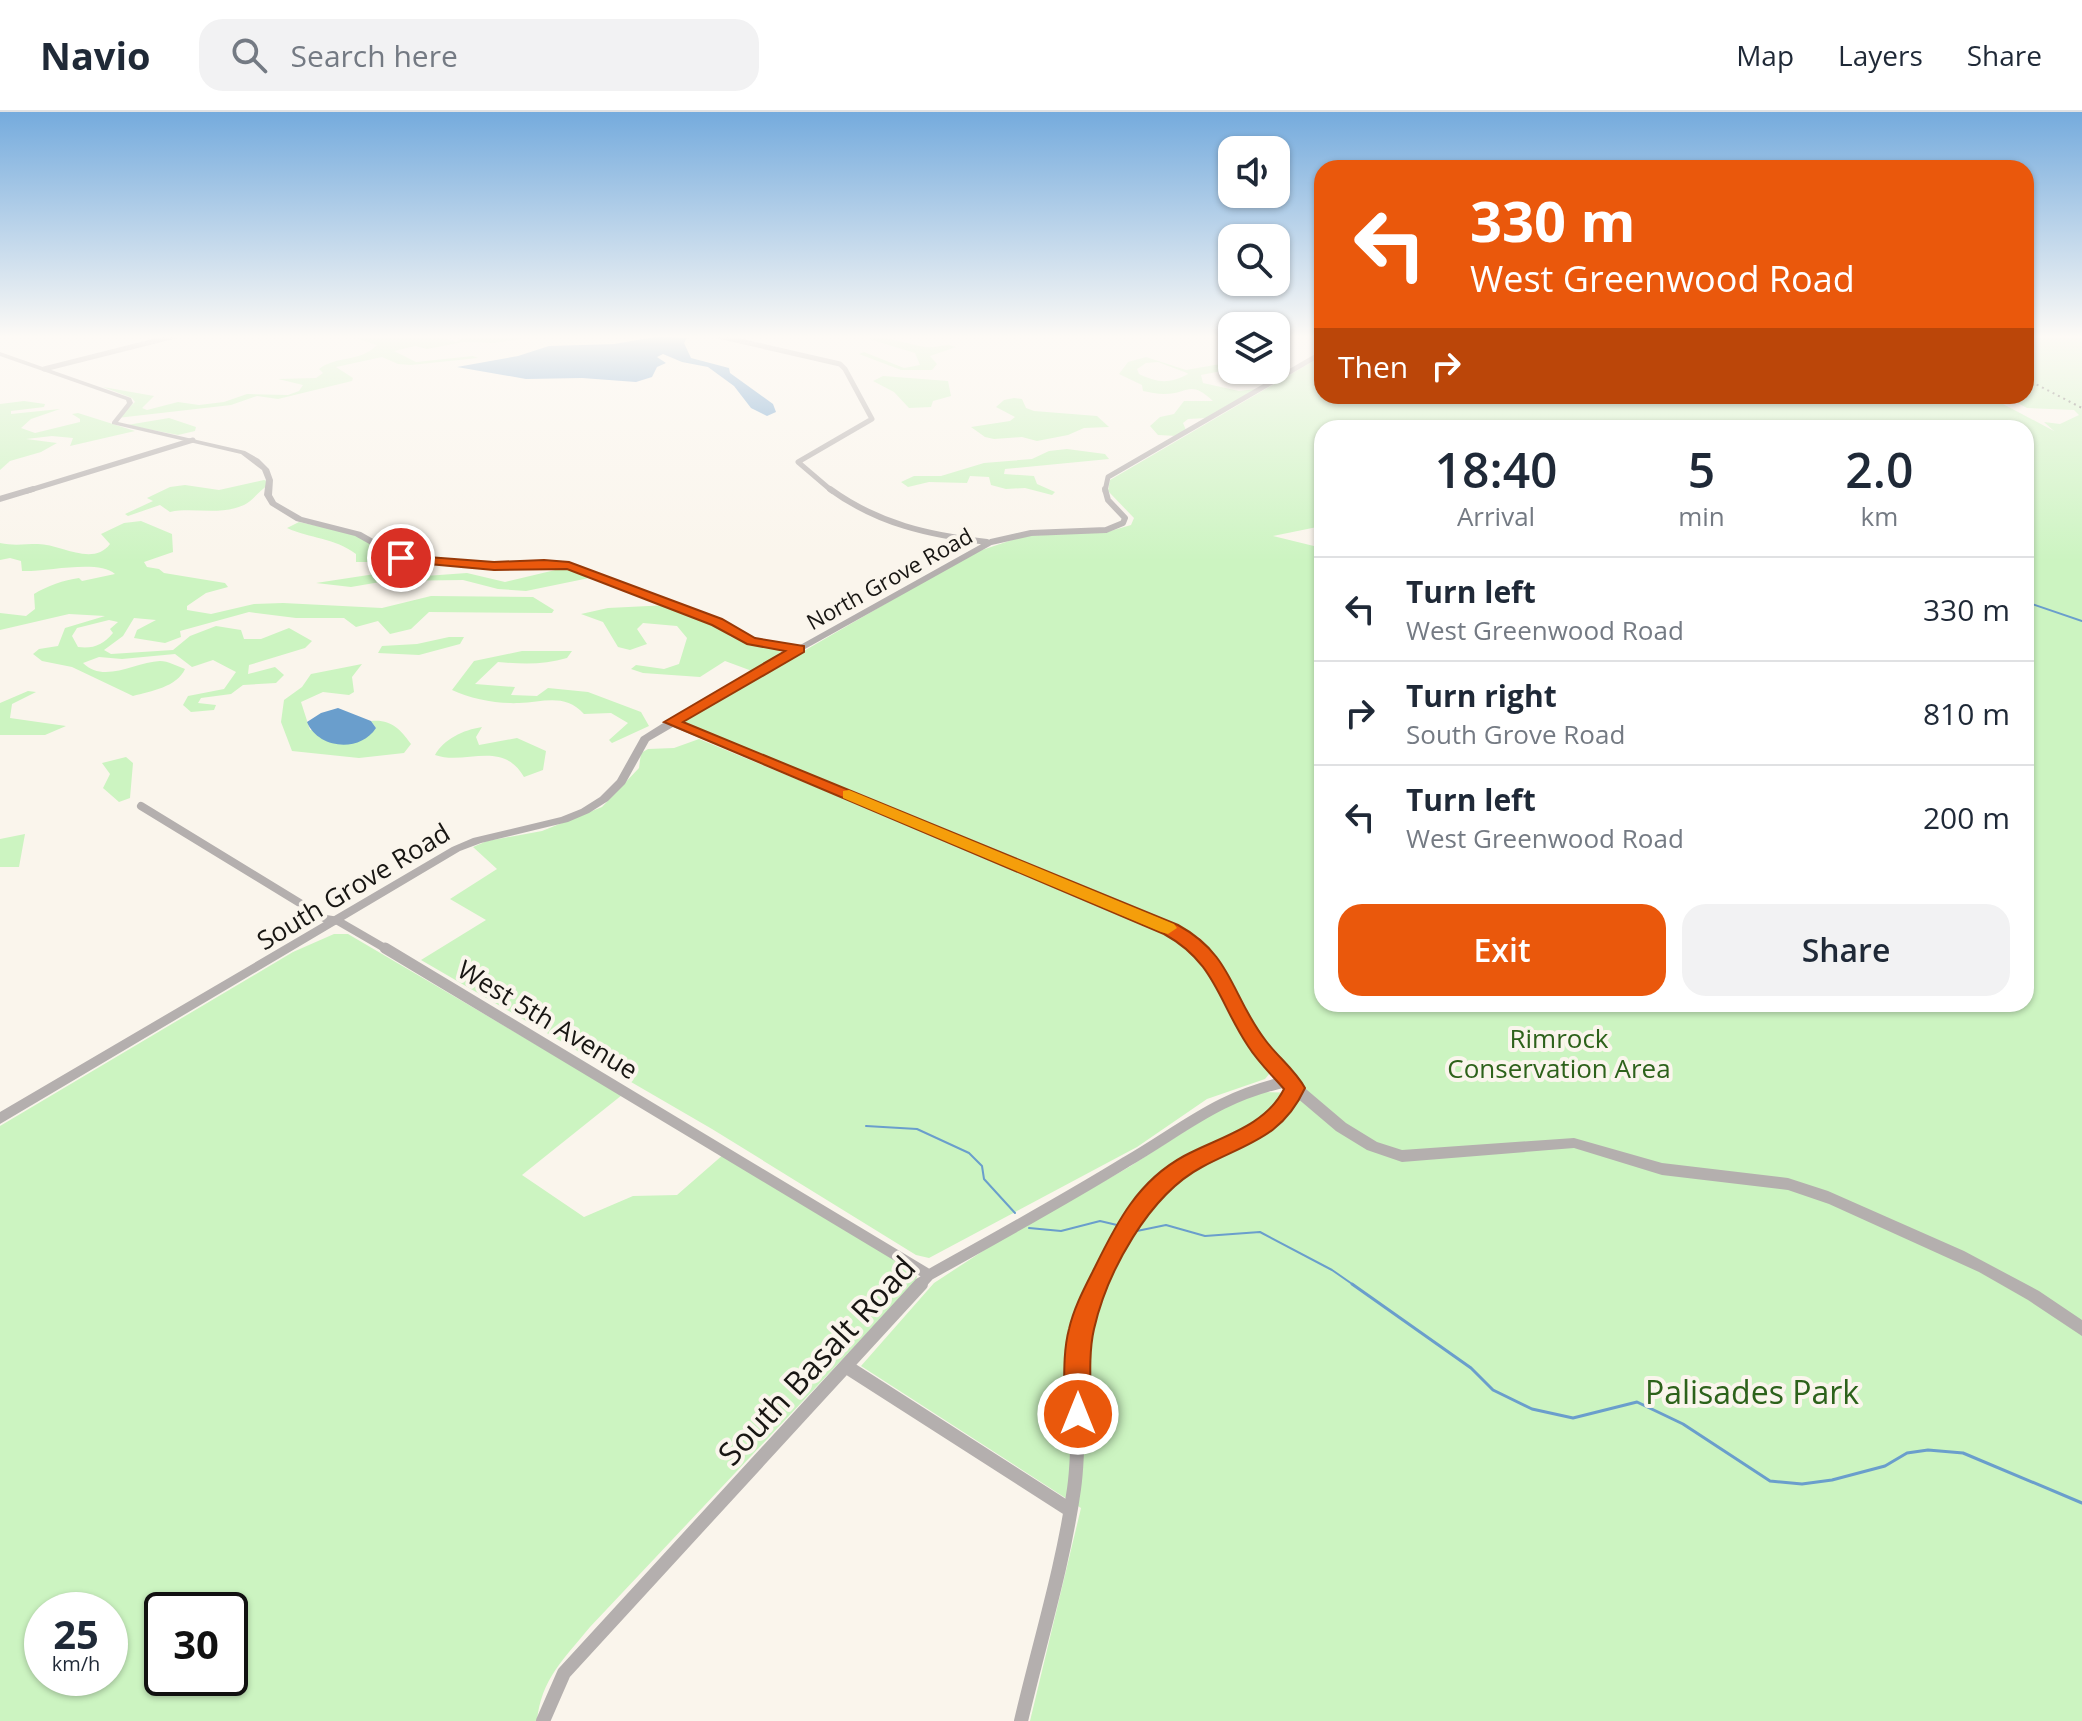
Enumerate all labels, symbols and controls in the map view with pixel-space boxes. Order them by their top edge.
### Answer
search box [199,19,759,91]
text: Navio [40,29,151,81]
icon: search [227,33,271,77]
text: Search here [291,35,458,76]
text: Map [1736,36,1794,74]
text: Layers [1838,36,1923,74]
text: Share [1967,36,2042,74]
map controls [1218,136,1290,384]
button: sound [1218,136,1290,208]
text: 330 m [1470,182,1636,258]
icon: left [1338,192,1442,296]
button: search [1218,224,1290,296]
text: West Greenwood Road [1470,254,1855,303]
button: layers [1218,312,1290,384]
icon: right [1424,344,1468,388]
text: Then [1338,346,1408,387]
text: 18:40 [1435,437,1558,502]
text: 5 [1688,437,1715,502]
text: 2.0 [1845,437,1913,502]
text: Arrival [1457,498,1535,534]
text: min [1678,498,1725,534]
text: km [1860,498,1898,534]
street label: North Grove Road [801,520,977,636]
pin [367,524,435,592]
icon: arrive [379,536,423,580]
text: Turn left [1406,571,1536,612]
icon: left [1338,587,1382,631]
text: 330 m [1923,589,2010,630]
text: West Greenwood Road [1406,612,1684,648]
text: Turn right [1406,675,1557,716]
icon: right [1338,691,1382,735]
text: 810 m [1923,693,2010,734]
text: South Grove Road [1406,716,1625,752]
text: Turn left [1406,779,1536,820]
icon: left [1338,795,1382,839]
text: 200 m [1923,797,2010,838]
street label: South Grove Road [250,814,456,958]
text: West Greenwood Road [1406,820,1684,856]
button: Exit [1338,904,1666,996]
button: Share [1682,904,2010,996]
street label: West 5th Avenue [451,951,645,1087]
park label: Rimrock Conservation Area [1447,1020,1671,1086]
street label: South Basalt Road [708,1246,924,1474]
park label: Palisades Park [1645,1370,1859,1413]
position arrow [1036,1372,1120,1456]
speed limit sign: 30 [144,1592,248,1696]
text: 25 [53,1606,99,1661]
text: km/h [52,1650,100,1677]

